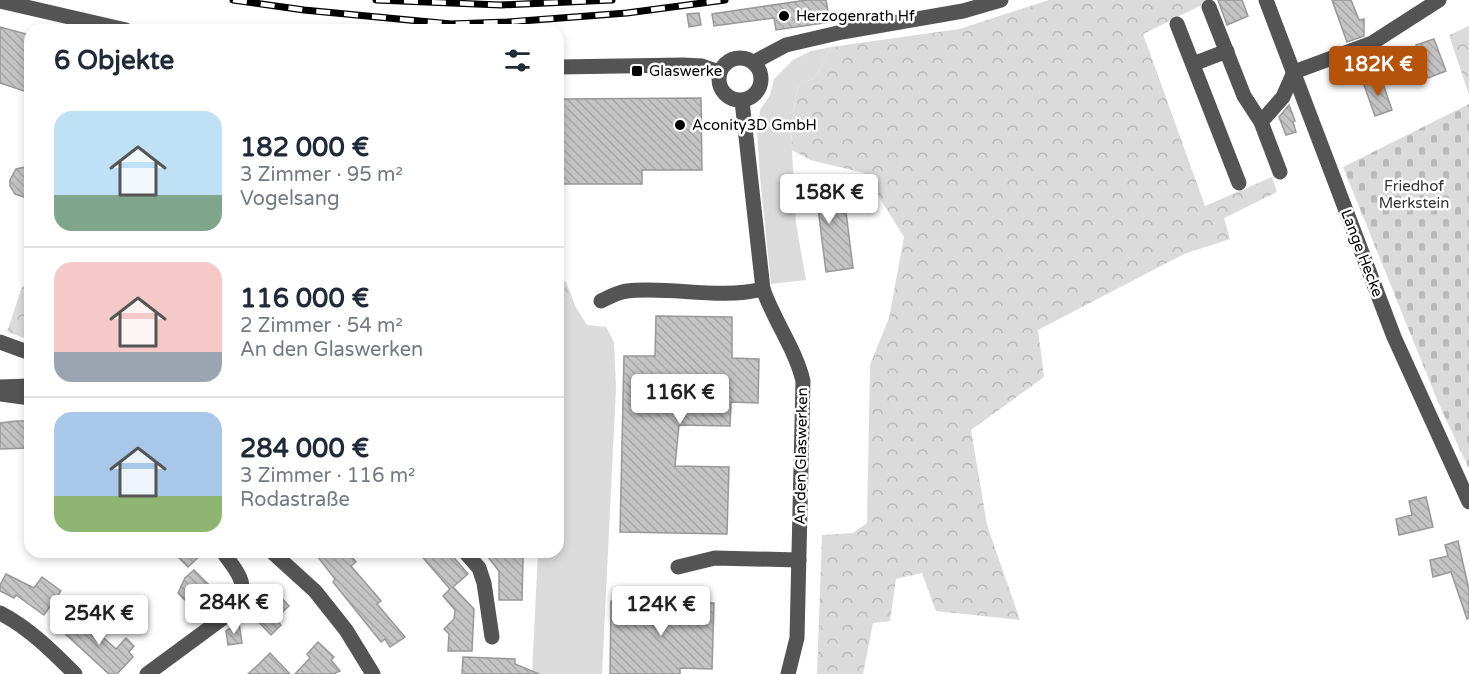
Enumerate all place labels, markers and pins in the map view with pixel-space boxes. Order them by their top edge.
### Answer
place label: Herzogenrath Hf [796,7,915,25]
marker: Herzogenrath Hf [777,9,791,23]
pin: 182K € [1329,46,1427,97]
place label: Glaswerke [649,62,722,80]
marker: Glaswerke [630,64,644,78]
place label: Aconity3D GmbH [692,116,817,134]
marker: Aconity3D GmbH [673,118,687,132]
pin: 158K € [780,174,878,225]
pin: 116K € [631,374,729,425]
pin: 284K € [185,584,283,635]
pin: 124K € [612,586,710,637]
pin: 254K € [50,595,148,646]

